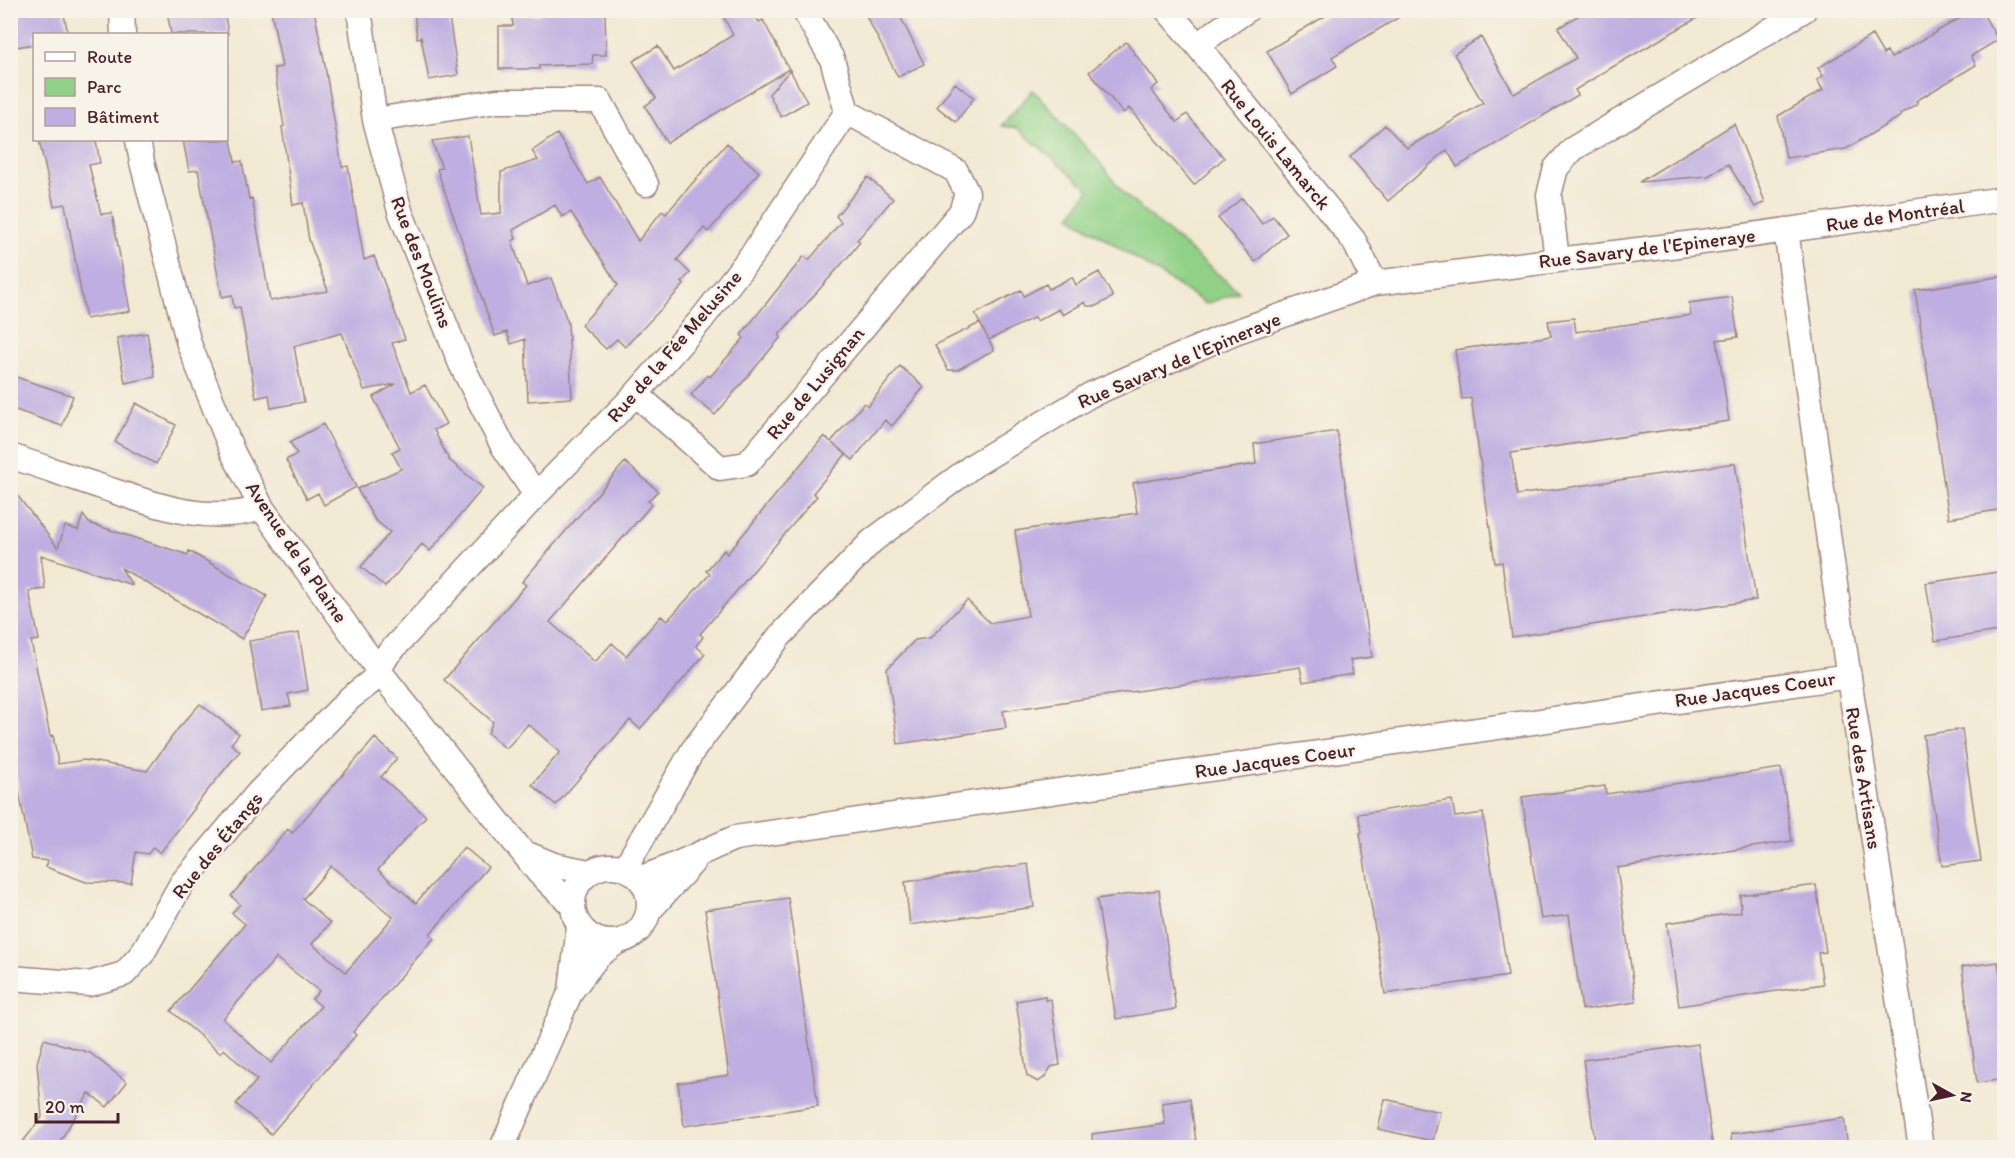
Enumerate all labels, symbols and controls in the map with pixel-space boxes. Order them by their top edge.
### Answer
legend [33,33,228,141]
text: Route [87,46,132,68]
street label: Rue Louis Lamarck [1216,74,1336,214]
text: Parc [87,76,121,98]
text: Bâtiment [87,106,160,128]
street label: Rue des Moulins [386,193,458,331]
street label: Rue de Montréal [1824,193,1966,237]
street label: Rue Savary de l'Epineraye [1537,223,1757,273]
street label: Rue de la Fée Melusine [601,265,747,427]
street label: Rue Savary de l'Epineraye [1074,306,1284,414]
street label: Rue de Lusignan [761,321,869,444]
street label: Avenue de la Plaine [241,477,353,627]
street label: Rue Jacques Coeur [1673,666,1837,712]
street label: Rue des Artisans [1841,705,1887,851]
street label: Rue Jacques Coeur [1193,737,1357,783]
street label: Rue des Étangs [167,787,267,903]
north arrow [1922,1065,1982,1125]
scale bar [36,1086,118,1124]
text: N [1956,1090,1977,1104]
text: 20 m [45,1096,85,1118]

